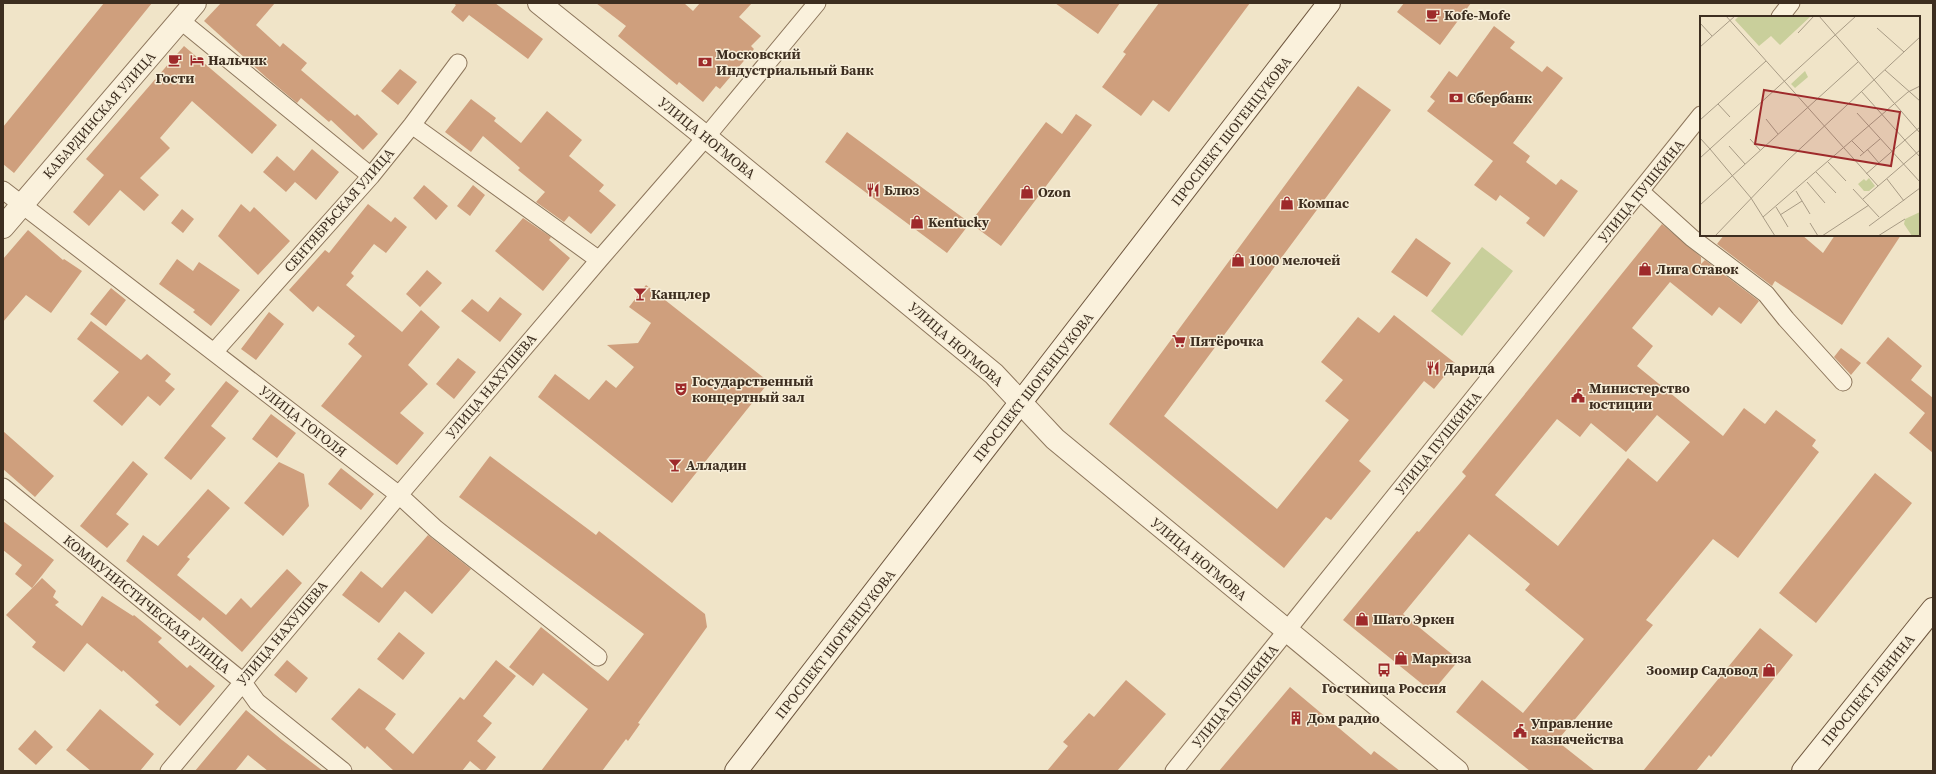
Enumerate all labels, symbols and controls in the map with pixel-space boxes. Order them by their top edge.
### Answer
place label: Kofe-Mofe [1444,5,1510,25]
cafe icon: Kofe-Mofe [1425,7,1441,23]
inset map [1700,16,1920,236]
place label: Московский Индустриальный Банк [716,44,874,80]
street label: КАБАРДИНСКАЯ УЛИЦА [38,46,160,183]
place label: Нальчик [208,50,268,70]
street label: ПРОСПЕКТ ШОГЕНЦУКОВА [1166,51,1296,210]
cafe icon: Гости [167,52,183,68]
hotel icon: Нальчик [189,52,205,68]
bank icon: Московский Индустриальный Банк [697,54,713,70]
place label: Гости [156,68,194,88]
place label: Сбербанк [1467,88,1533,108]
bank icon: Сбербанк [1448,90,1464,106]
street label: УЛИЦА НОГМОВА [654,92,760,184]
street label: УЛИЦА ПУШКИНА [1593,134,1689,247]
street label: СЕНТЯБРЬСКАЯ УЛИЦА [279,143,399,277]
place label: Блюз [884,180,920,200]
restaurant icon: Блюз [865,182,881,198]
place label: Ozon [1038,182,1071,202]
shop icon: Ozon [1019,184,1035,200]
place label: Компас [1298,193,1349,213]
shop icon: Компас [1279,195,1295,211]
place label: Kentucky [928,212,990,232]
shop icon: Kentucky [909,214,925,230]
place label: 1000 мелочей [1249,250,1340,270]
shop icon: 1000 мелочей [1230,252,1246,268]
place label: Лига Ставок [1656,259,1739,279]
shop icon: Лига Ставок [1637,261,1653,277]
place label: Канцлер [651,284,711,304]
bar icon: Канцлер [632,286,648,302]
street label: УЛИЦА НОГМОВА [904,297,1008,391]
street label: ПРОСПЕКТ ШОГЕНЦУКОВА [968,307,1098,466]
street label: УЛИЦА НАХУШЕВА [441,329,542,443]
place label: Пятёрочка [1190,331,1264,351]
supermarket icon: Пятёрочка [1171,333,1187,349]
place label: Дарида [1444,358,1495,378]
restaurant icon: Дарида [1425,360,1441,376]
place label: Государственный концертный зал [692,371,813,407]
place label: Министерство юстиции [1589,378,1690,414]
street label: УЛИЦА ГОГОЛЯ [255,381,351,461]
theatre icon: Государственный концертный зал [673,381,689,397]
street label: УЛИЦА ПУШКИНА [1390,386,1486,499]
public building icon: Министерство юстиции [1570,388,1586,404]
place label: Алладин [686,455,747,475]
bar icon: Алладин [667,457,683,473]
street label: УЛИЦА НОГМОВА [1147,513,1252,606]
street label: КОММУНИСТИЧЕСКАЯ УЛИЦА [59,530,235,678]
street label: ПРОСПЕКТ ШОГЕНЦУКОВА [770,564,900,723]
street label: УЛИЦА НАХУШЕВА [232,576,333,690]
place label: Шато Эркен [1373,609,1455,629]
shop icon: Шато Эркен [1354,611,1370,627]
street label: ПРОСПЕКТ ЛЕНИНА [1817,629,1920,750]
street label: УЛИЦА ПУШКИНА [1187,639,1283,752]
place label: Маркиза [1412,648,1472,668]
shop icon: Маркиза [1393,650,1409,666]
place label: Зоомир Садовод [1646,660,1758,680]
bus stop icon: Гостиница Россия [1376,662,1392,678]
shop icon: Зоомир Садовод [1761,662,1777,678]
place label: Гостиница Россия [1322,678,1446,698]
place label: Дом радио [1307,708,1380,728]
building icon: Дом радио [1288,710,1304,726]
place label: Управление казначейства [1531,713,1624,749]
public building icon: Управление казначейства [1512,723,1528,739]

